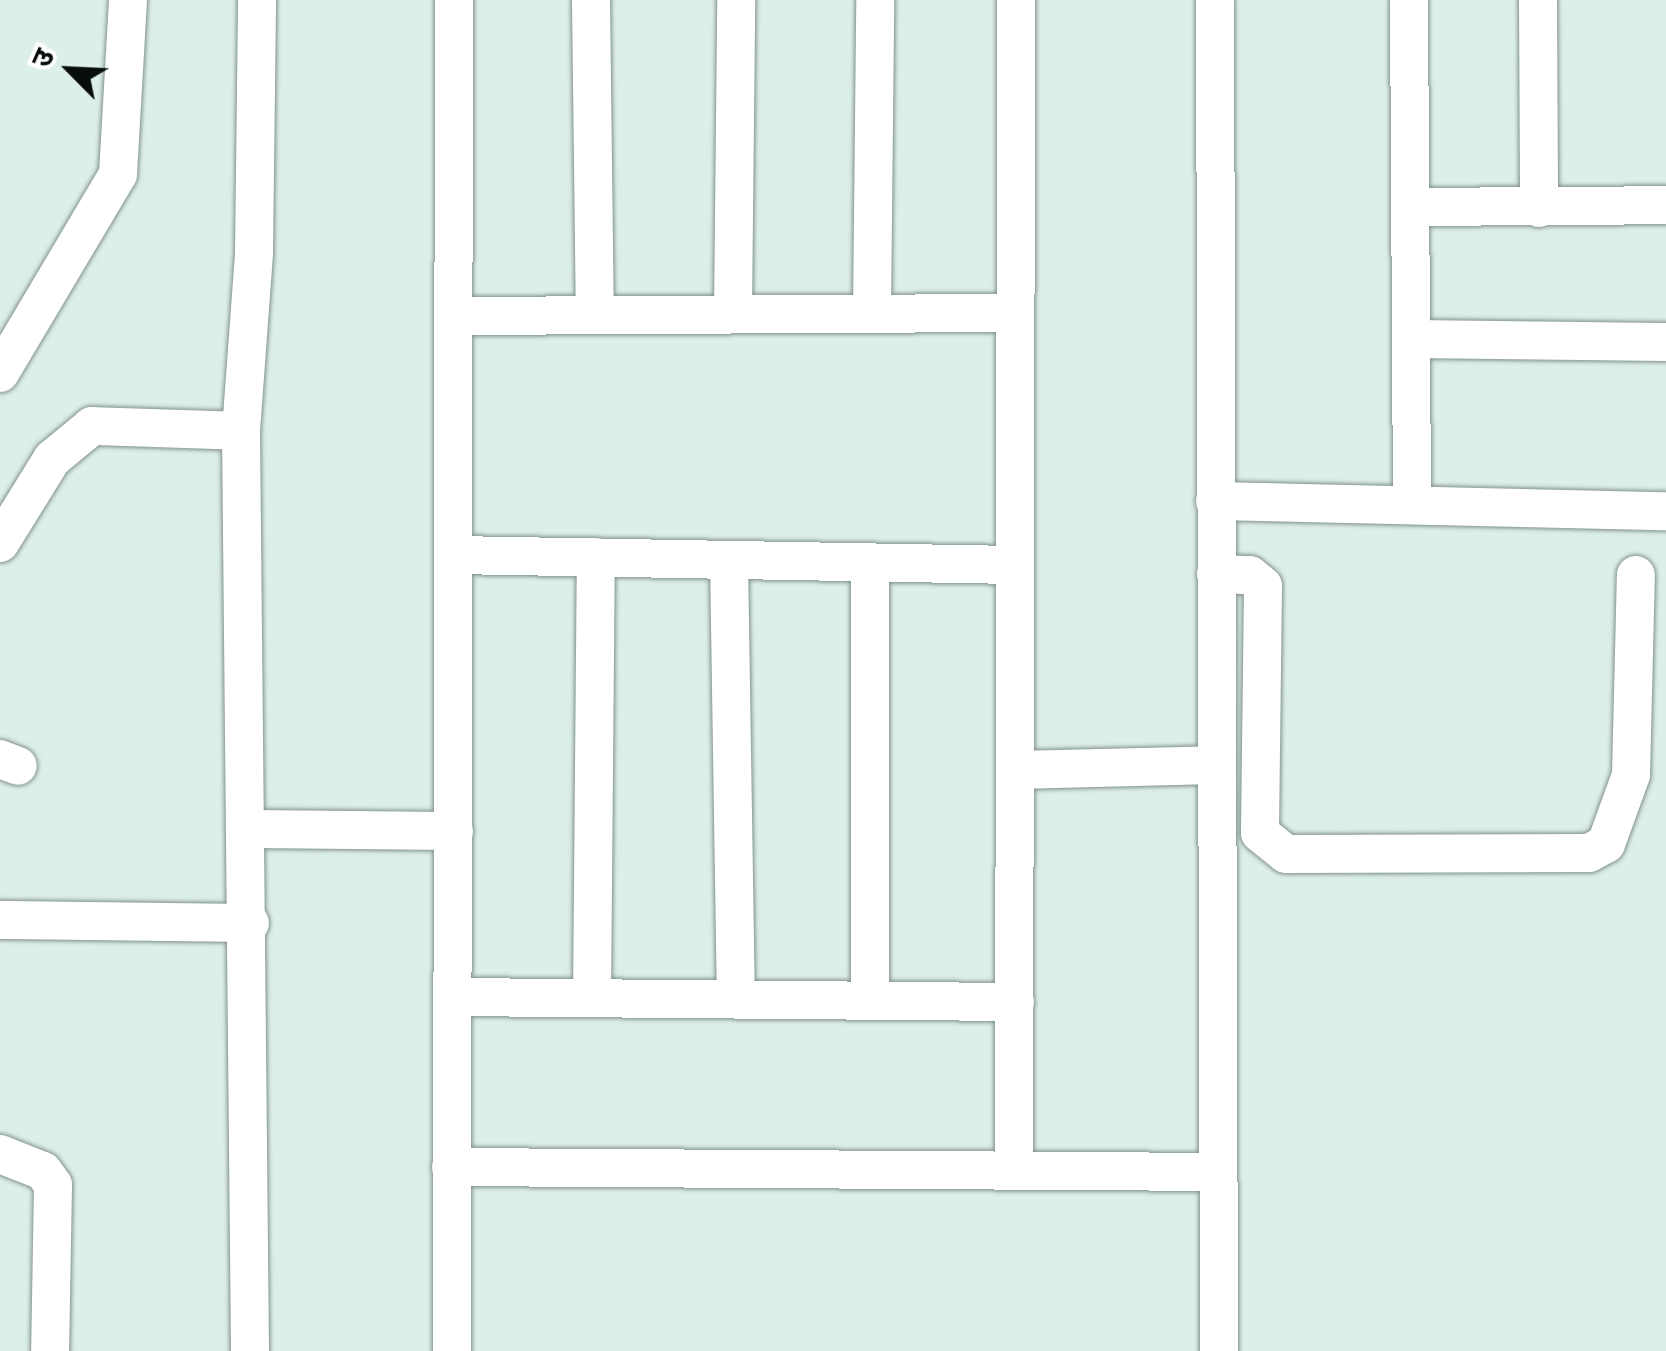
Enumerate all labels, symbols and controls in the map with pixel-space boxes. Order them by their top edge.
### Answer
north arrow [20,20,120,120]
text: उ [24,43,61,72]

